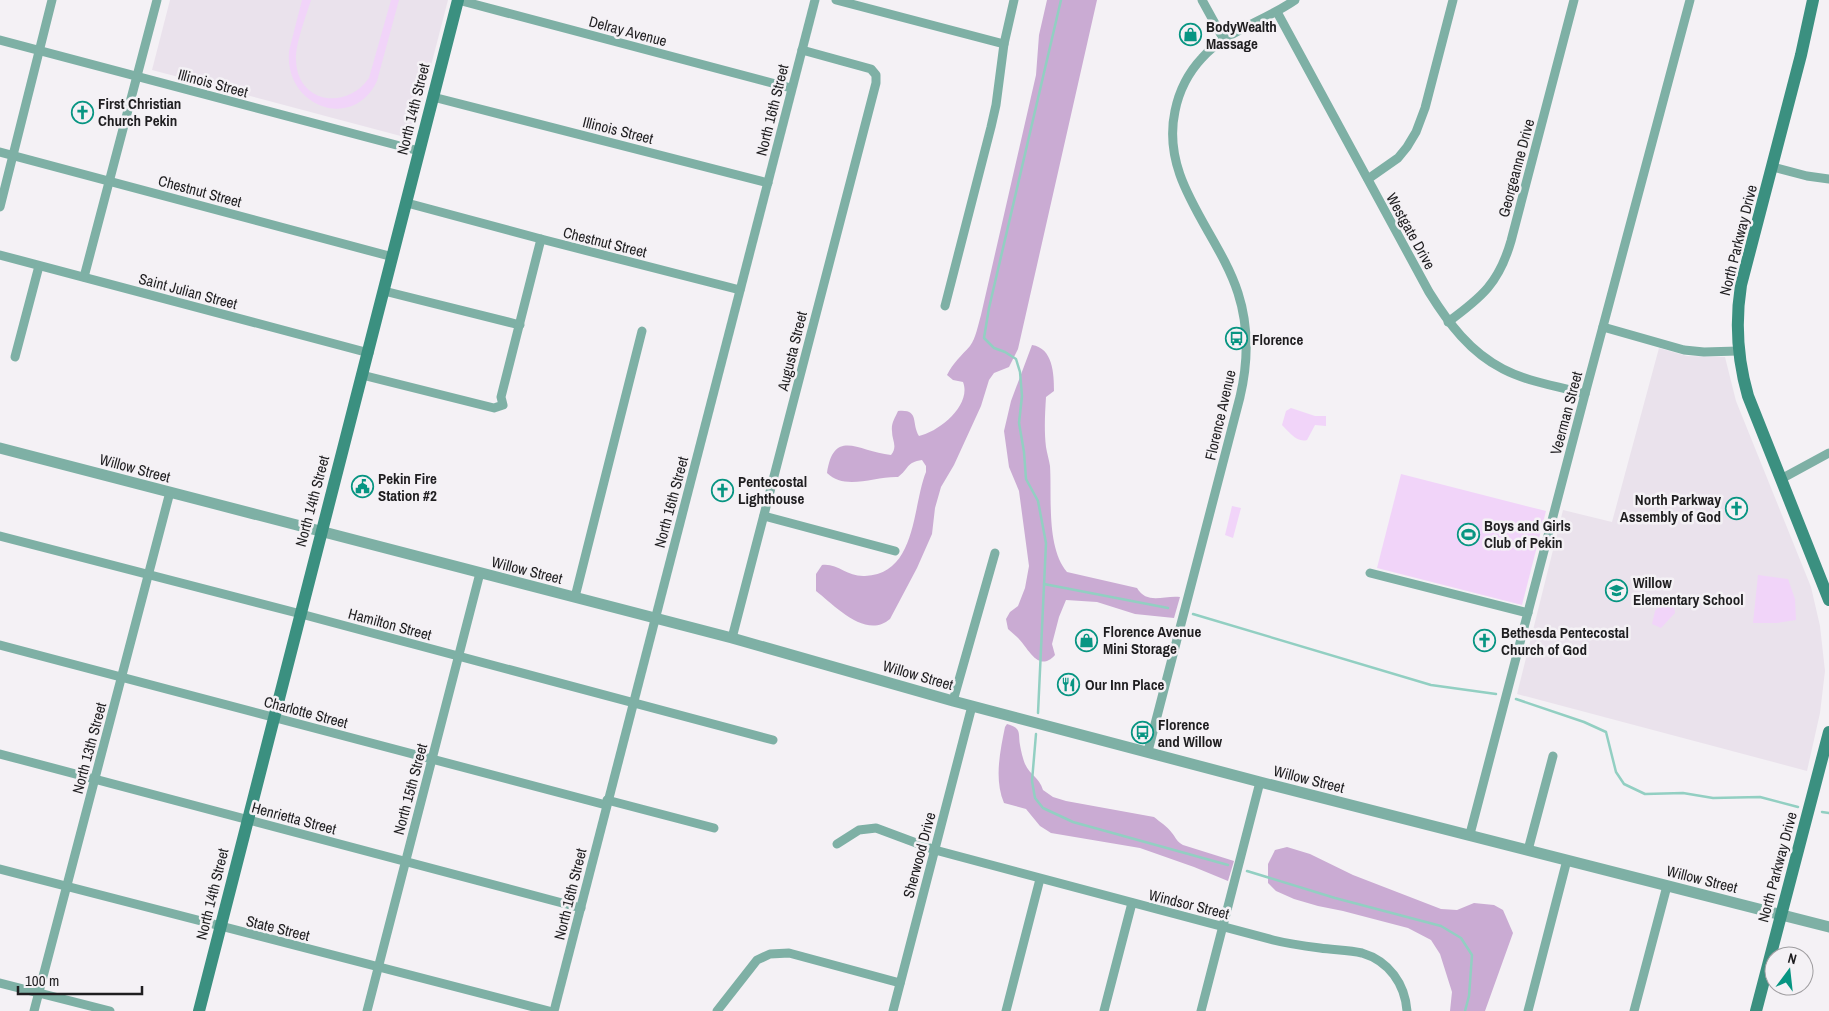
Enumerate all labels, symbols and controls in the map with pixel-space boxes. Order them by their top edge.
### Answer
street label: Delray Avenue [587,11,669,52]
place label: BodyWealth Massage [1206,16,1277,54]
shop icon: BodyWealth Massage [1178,23,1202,47]
street label: North 14th Street [391,60,435,157]
street label: North 16th Street [750,61,794,158]
street label: Illinois Street [176,64,251,103]
place label: First Christian Church Pekin [98,93,181,131]
church icon: First Christian Church Pekin [70,100,94,124]
street label: Illinois Street [581,111,656,149]
street label: Georgeanne Drive [1493,116,1539,220]
street label: Chestnut Street [156,170,245,212]
street label: North Parkway Drive [1714,182,1762,298]
street label: Westgate Drive [1381,189,1441,273]
street label: Chestnut Street [561,221,650,263]
street label: Saint Julian Street [136,268,240,314]
street label: Augusta Street [772,308,812,394]
bus stop icon: Florence [1224,327,1248,351]
place label: Florence [1252,329,1303,350]
street label: Florence Avenue [1199,368,1241,462]
street label: Veerman Street [1545,368,1587,457]
street label: Willow Street [97,448,173,488]
street label: North 14th Street [290,452,334,549]
street label: North 16th Street [649,453,693,550]
place label: Pekin Fire Station #2 [378,468,437,506]
place label: Pentecostal Lighthouse [738,471,807,509]
public building icon: Pekin Fire Station #2 [350,475,374,499]
church icon: Pentecostal Lighthouse [710,478,734,502]
place label: North Parkway Assembly of God [1620,489,1721,527]
church icon: North Parkway Assembly of God [1725,496,1749,520]
place label: Boys and Girls Club of Pekin [1484,515,1571,553]
sports icon: Boys and Girls Club of Pekin [1456,522,1480,546]
street label: Willow Street [489,551,565,589]
place label: Willow Elementary School [1633,572,1744,610]
school or university icon: Willow Elementary School [1605,579,1629,603]
street label: Hamilton Street [346,603,435,645]
place label: Florence Avenue Mini Storage [1103,621,1201,659]
place label: Bethesda Pentecostal Church of God [1501,622,1629,660]
shop icon: Florence Avenue Mini Storage [1075,628,1099,652]
church icon: Bethesda Pentecostal Church of God [1473,629,1497,653]
street label: Willow Street [880,655,956,695]
restaurant icon: Our Inn Place [1057,672,1081,696]
place label: Our Inn Place [1085,674,1164,695]
street label: Charlotte Street [262,691,351,733]
street label: North 13th Street [67,699,111,796]
place label: Florence and Willow [1158,714,1223,752]
bus stop icon: Florence and Willow [1130,721,1154,745]
street label: North 15th Street [388,740,432,837]
street label: Willow Street [1271,760,1347,798]
street label: Henrietta Street [249,797,339,840]
street label: North Parkway Drive [1752,809,1802,925]
street label: Sherwood Drive [897,810,941,900]
street label: North 14th Street [190,845,234,942]
street label: North 16th Street [548,845,592,942]
street label: Willow Street [1664,860,1740,898]
street label: Windsor Street [1147,884,1232,924]
street label: State Street [244,910,313,946]
north arrow [1764,946,1814,996]
text: N [1786,949,1799,968]
scale bar [18,964,141,996]
text: 100 m [25,970,59,991]

